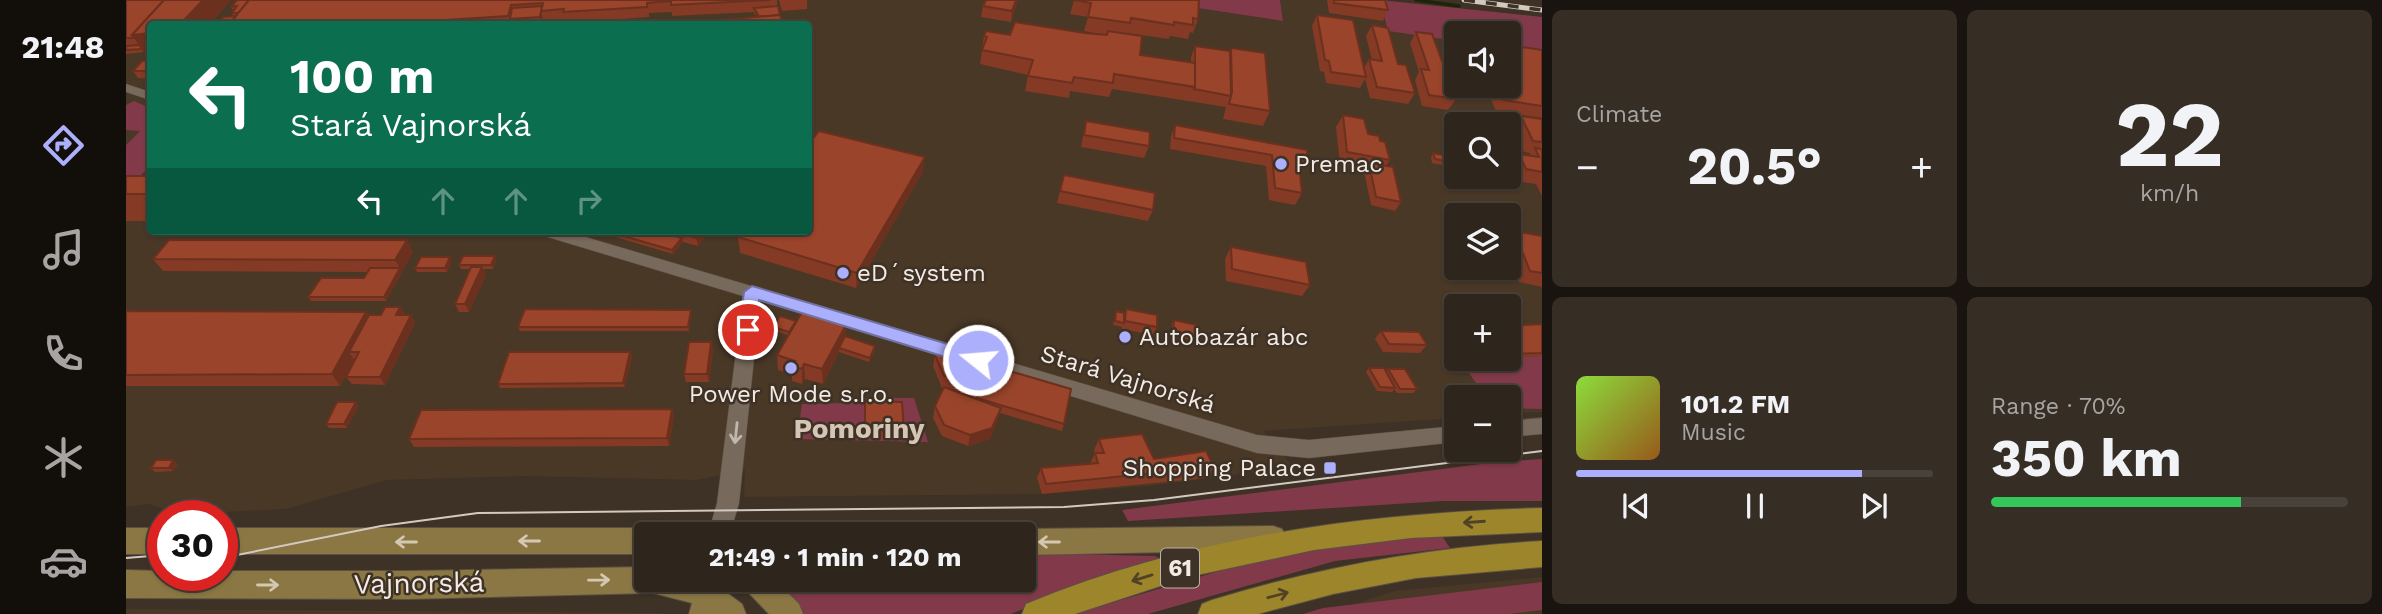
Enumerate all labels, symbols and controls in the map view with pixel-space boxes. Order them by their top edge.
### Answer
map controls [1444,21,1521,462]
button: sound [1444,21,1521,98]
text: 21:48 [21,28,105,66]
text: 100 m [290,47,434,105]
icon: left [175,49,266,140]
text: 22 [2115,81,2224,188]
text: Climate [1576,101,1662,128]
text: Stará Vajnorská [290,106,531,144]
button: search [1444,112,1521,189]
icon: directions [39,121,88,170]
text: 20.5° [1687,136,1822,197]
text: − [1576,145,1599,189]
text: + [1910,145,1933,189]
place label: Premac [1295,150,1383,178]
marker: Premac [1273,156,1289,172]
text: km/h [2140,180,2199,207]
icon: left [351,182,389,220]
icon: ahead [424,182,462,220]
icon: ahead [497,182,535,220]
icon: right [570,182,608,220]
button: layers [1444,203,1521,280]
icon: music [39,225,88,274]
place label: eD´system [857,259,986,287]
marker: eD´system [835,265,851,281]
button: + [1444,294,1521,371]
pin [718,300,778,360]
icon: arrive [729,311,767,349]
position arrow [941,323,1015,397]
place label: Autobazár abc [1139,323,1308,351]
icon: phone [39,329,88,378]
marker: Autobazár abc [1117,329,1133,345]
street label: Stará Vajnorská [1037,339,1219,419]
marker: Power Mode s.r.o. [783,360,799,376]
place label: Power Mode s.r.o. [689,380,893,408]
button: − [1444,385,1521,462]
text: 101.2 FM [1681,389,1790,419]
text: Range · 70% [1991,393,2125,420]
district label: Pomoriny [794,412,925,445]
text: Music [1681,419,1746,446]
one-way arrow [729,421,742,443]
text: 350 km [1991,428,2182,489]
icon: climate [39,433,88,482]
place label: Shopping Palace [1123,454,1316,482]
marker: Shopping Palace [1322,460,1338,476]
icon: previous [1617,487,1655,525]
icon: pause [1736,487,1774,525]
icon: next [1855,487,1893,525]
speed limit sign: 30 [147,500,238,591]
one-way arrow [1463,516,1486,529]
one-way arrow [517,534,540,548]
one-way arrow [395,535,418,549]
one-way arrow [1038,535,1061,549]
icon: car [39,537,88,586]
text: 21:49 · 1 min · 120 m [708,542,962,572]
road number: 61 [1161,548,1199,588]
street label: Vajnorská [353,565,485,601]
one-way arrow [588,573,611,586]
one-way arrow [1131,573,1153,586]
one-way arrow [256,578,279,592]
one-way arrow [1266,588,1288,601]

